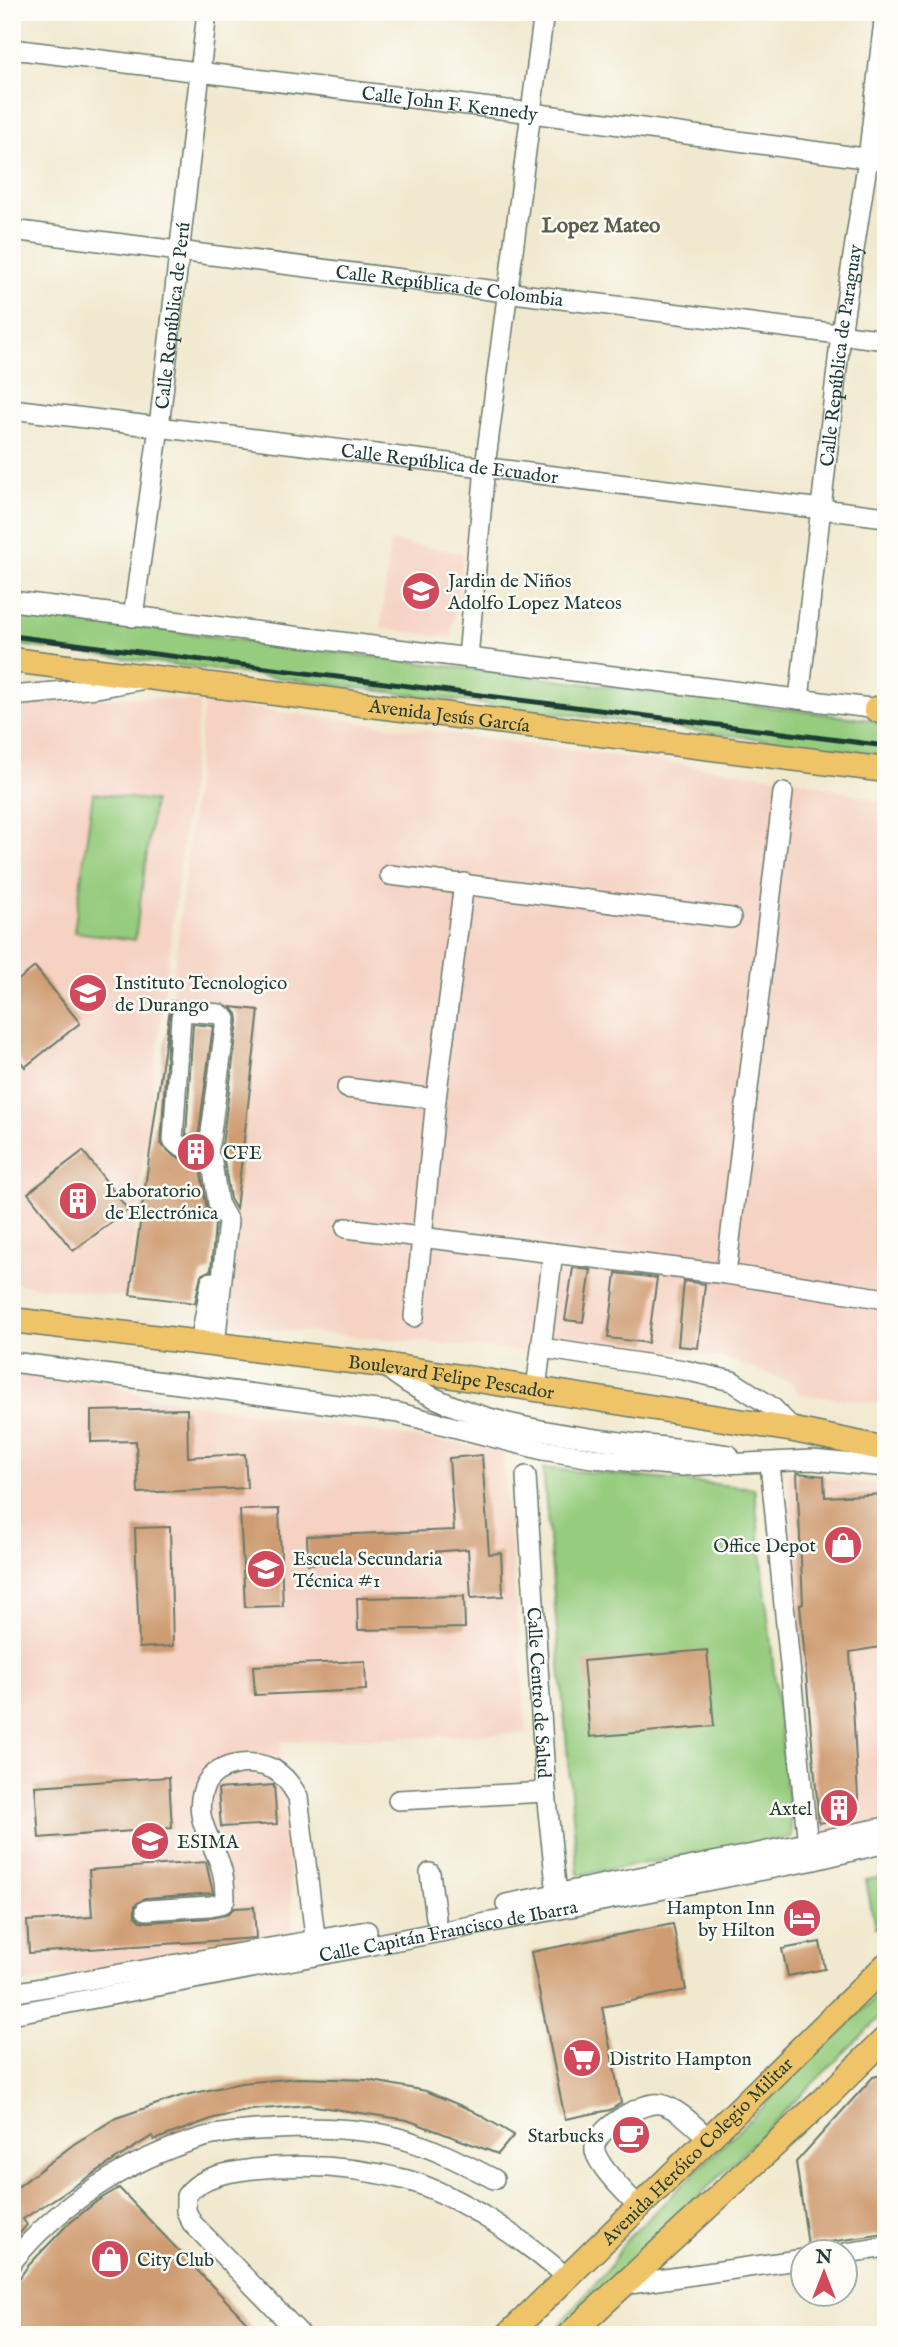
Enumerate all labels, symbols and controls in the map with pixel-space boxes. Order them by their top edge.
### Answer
street label: Calle John F. Kennedy [360,82,540,128]
district label: Lopez Mateo [542,213,661,240]
street label: Calle República de Perú [151,221,197,411]
street label: Calle República de Paraguay [816,242,869,468]
street label: Calle República de Colombia [334,261,565,313]
street label: Calle República de Ecuador [339,440,560,490]
school or university icon: Jardin de Niños Adolfo Lopez Mateos [400,570,442,612]
place label: Jardin de Niños Adolfo Lopez Mateos [446,570,622,616]
street label: Avenida Jesús García [366,695,532,739]
school or university icon: Instituto Tecnologico de Durango [67,972,109,1014]
place label: Instituto Tecnologico de Durango [115,972,287,1018]
building icon: CFE [175,1131,217,1173]
place label: CFE [223,1142,262,1166]
building icon: Laboratorio de Electrónica [57,1180,99,1222]
place label: Laboratorio de Electrónica [105,1180,219,1226]
street label: Boulevard Felipe Pescador [347,1351,556,1406]
shop icon: Office Depot [822,1524,864,1566]
place label: Office Depot [713,1535,816,1559]
school or university icon: Escuela Secundaria Técnica #1 [245,1548,287,1590]
place label: Escuela Secundaria Técnica #1 [293,1548,443,1594]
street label: Calle Centro de Salud [520,1606,555,1780]
building icon: Axtel [818,1787,860,1829]
place label: Axtel [768,1798,813,1822]
school or university icon: ESIMA [129,1820,171,1862]
place label: ESIMA [177,1831,240,1855]
street label: Calle Capitán Francisco de Ibarra [317,1896,580,1969]
place label: Hampton Inn by Hilton [666,1897,775,1943]
hotel icon: Hampton Inn by Hilton [781,1897,823,1939]
supermarket icon: Distrito Hampton [561,2037,603,2079]
place label: Distrito Hampton [609,2048,752,2072]
street label: Avenida Heróico Colegio Militar [596,2053,799,2252]
cafe icon: Starbucks [610,2114,652,2156]
place label: Starbucks [528,2125,604,2149]
shop icon: City Club [89,2238,131,2280]
north arrow [790,2238,860,2308]
text: N [815,2246,833,2270]
place label: City Club [137,2249,214,2273]

